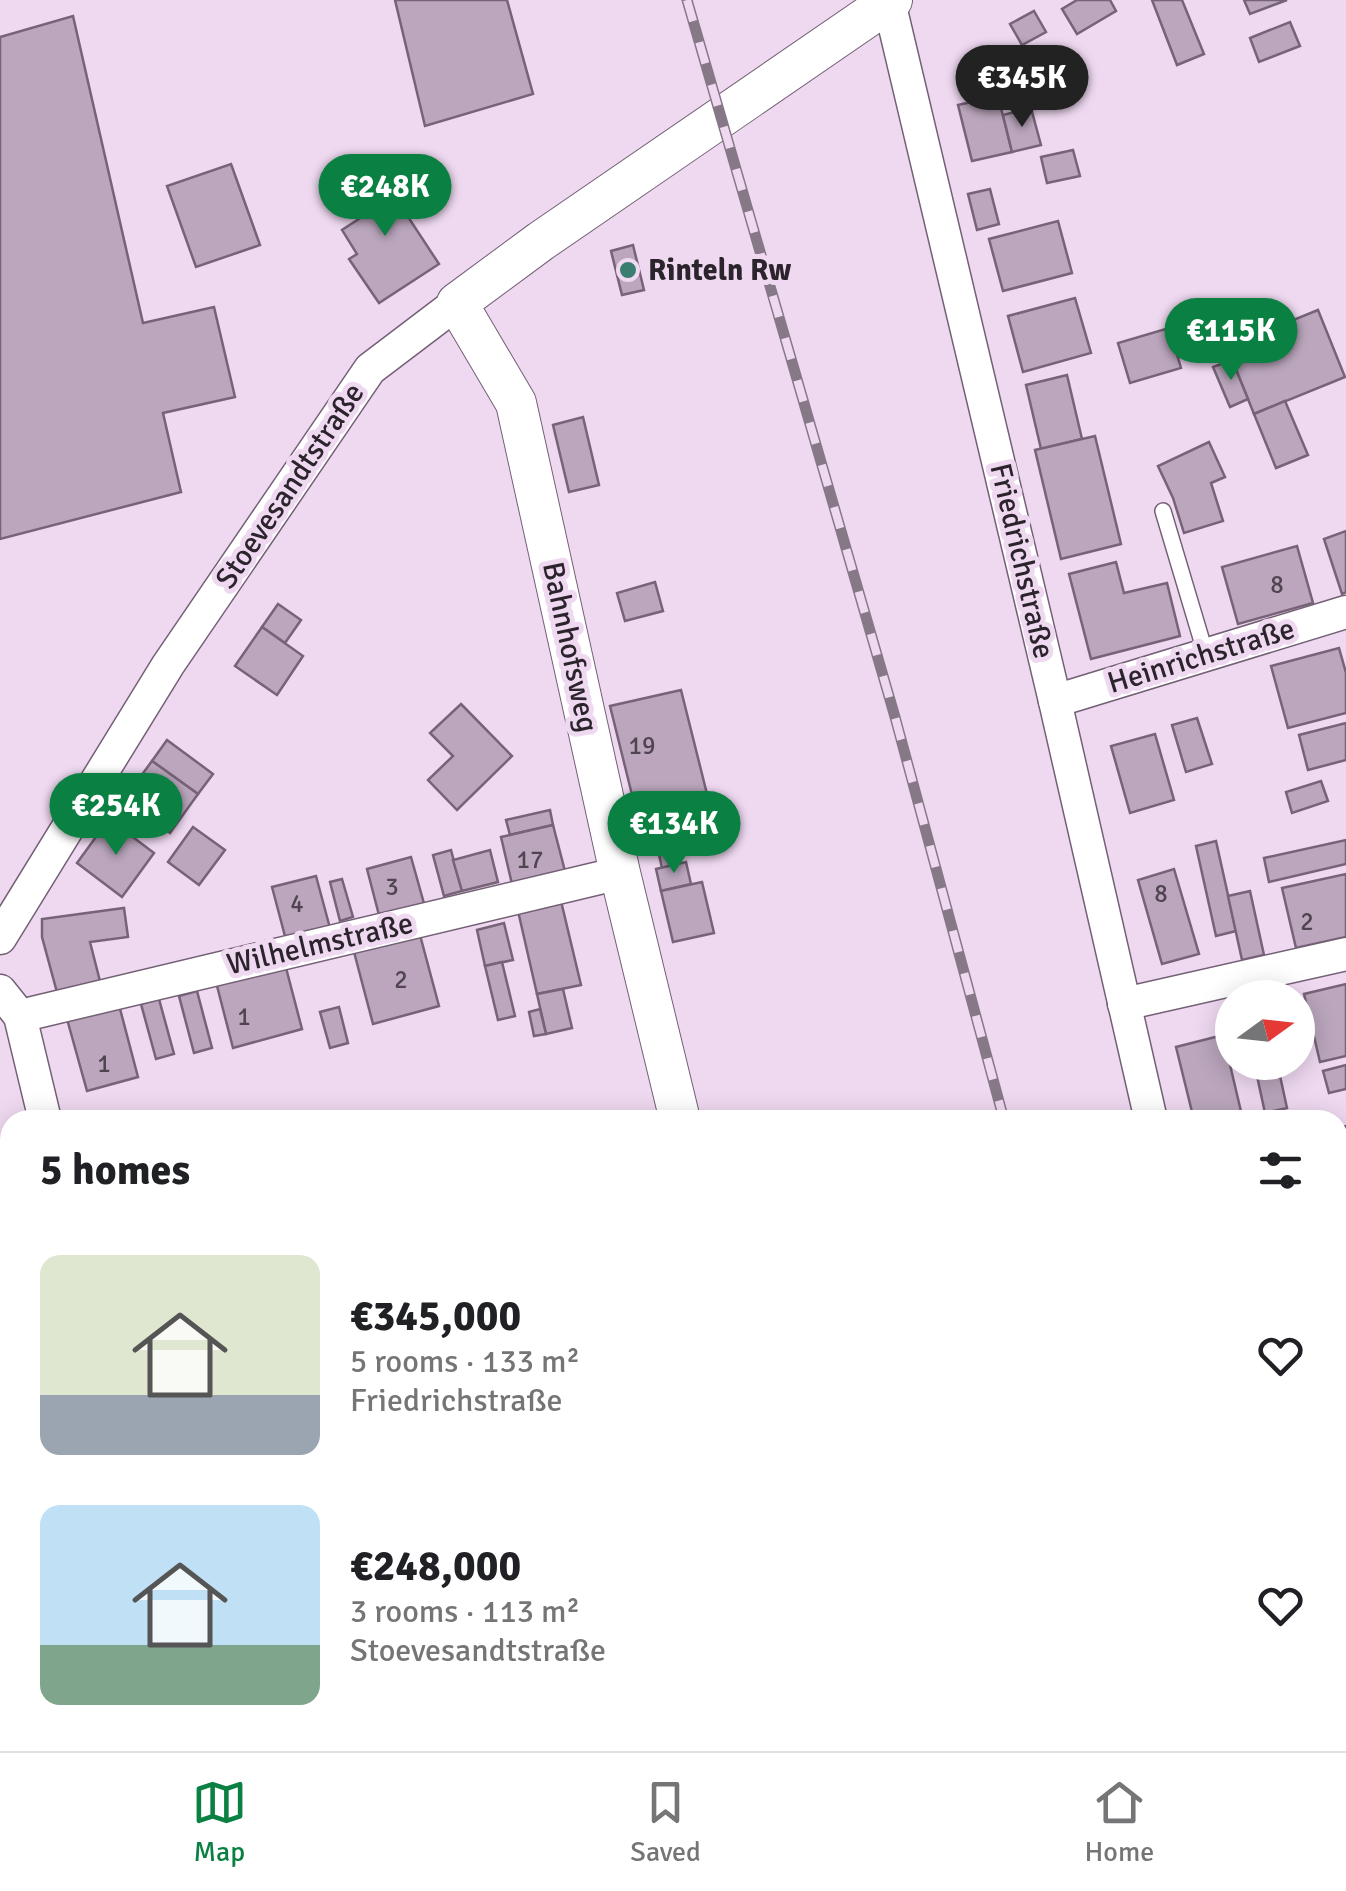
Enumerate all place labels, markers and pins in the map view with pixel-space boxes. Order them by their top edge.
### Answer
pin: €345K [952,45,1092,130]
pin: €248K [315,154,455,239]
place label: Rinteln Rw [648,252,792,289]
marker: Rinteln Rw [617,259,639,281]
pin: €115K [1161,298,1301,383]
pin: €254K [46,773,186,858]
pin: €134K [604,791,744,876]

